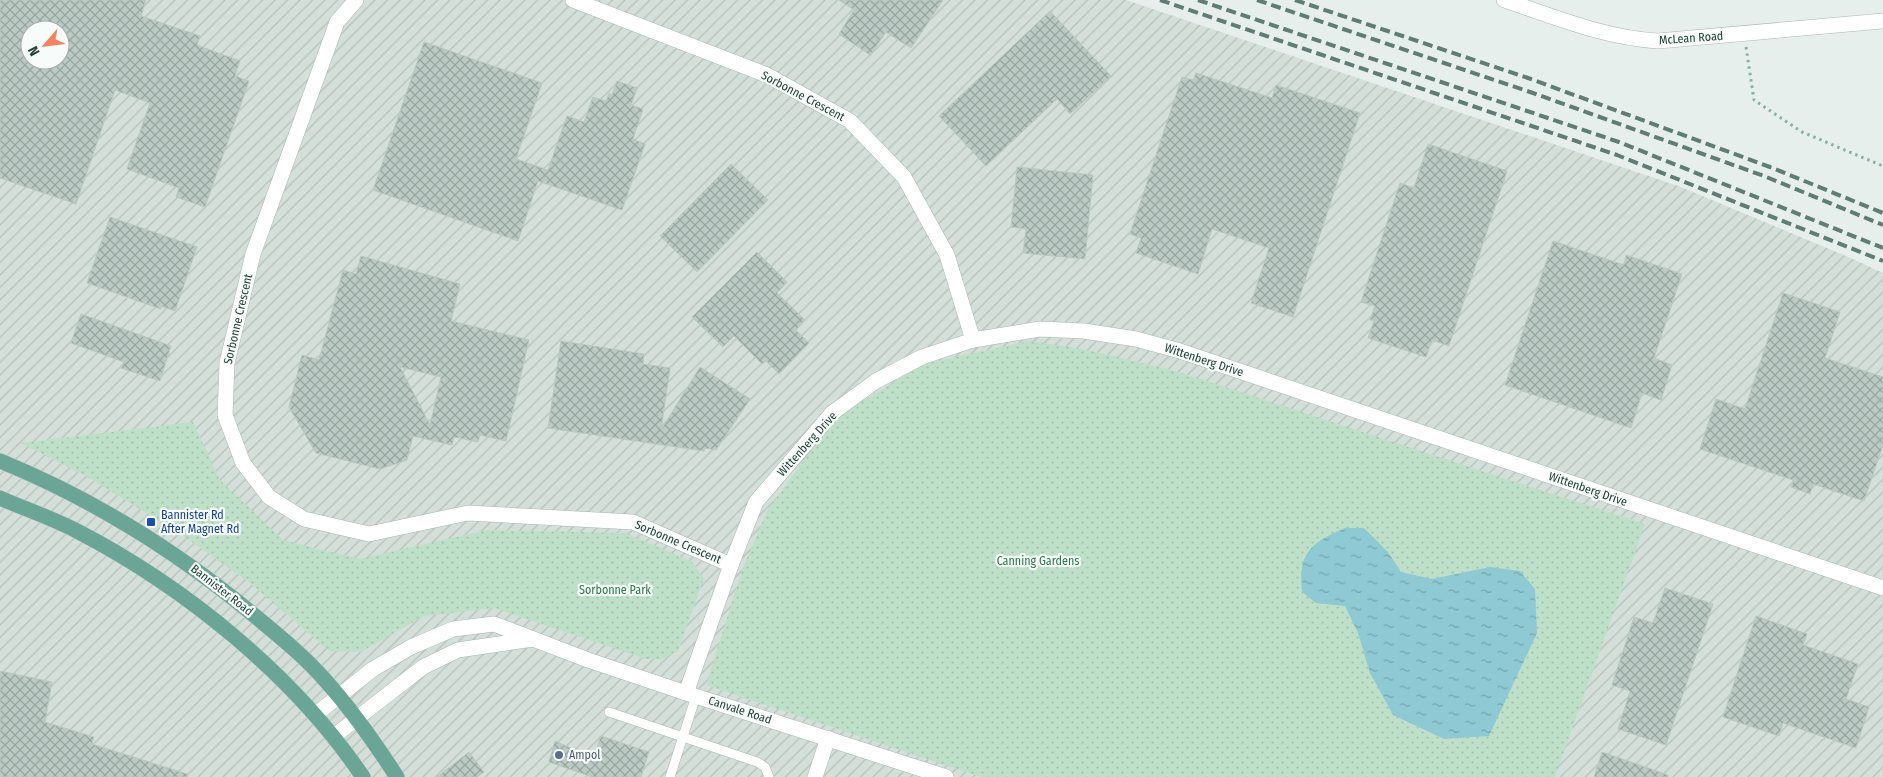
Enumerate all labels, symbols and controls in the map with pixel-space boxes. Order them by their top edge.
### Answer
north arrow [20,20,70,70]
street label: McLean Road [1658,29,1724,47]
text: N [24,43,43,59]
street label: Sorbonne Crescent [759,68,847,124]
street label: Sorbonne Crescent [221,272,255,366]
street label: Wittenberg Drive [1163,341,1245,379]
street label: Wittenberg Drive [774,409,840,479]
street label: Wittenberg Drive [1547,469,1629,509]
place label: Bannister Rd After Magnet Rd [161,508,239,536]
marker: Bannister Rd After Magnet Rd [145,516,157,528]
street label: Sorbonne Crescent [633,517,723,567]
park label: Canning Gardens [997,554,1079,568]
street label: Bannister Road [188,561,256,619]
park label: Sorbonne Park [579,583,651,597]
street label: Canvale Road [707,693,773,727]
place label: Ampol [569,748,600,762]
marker: Ampol [553,749,565,761]

